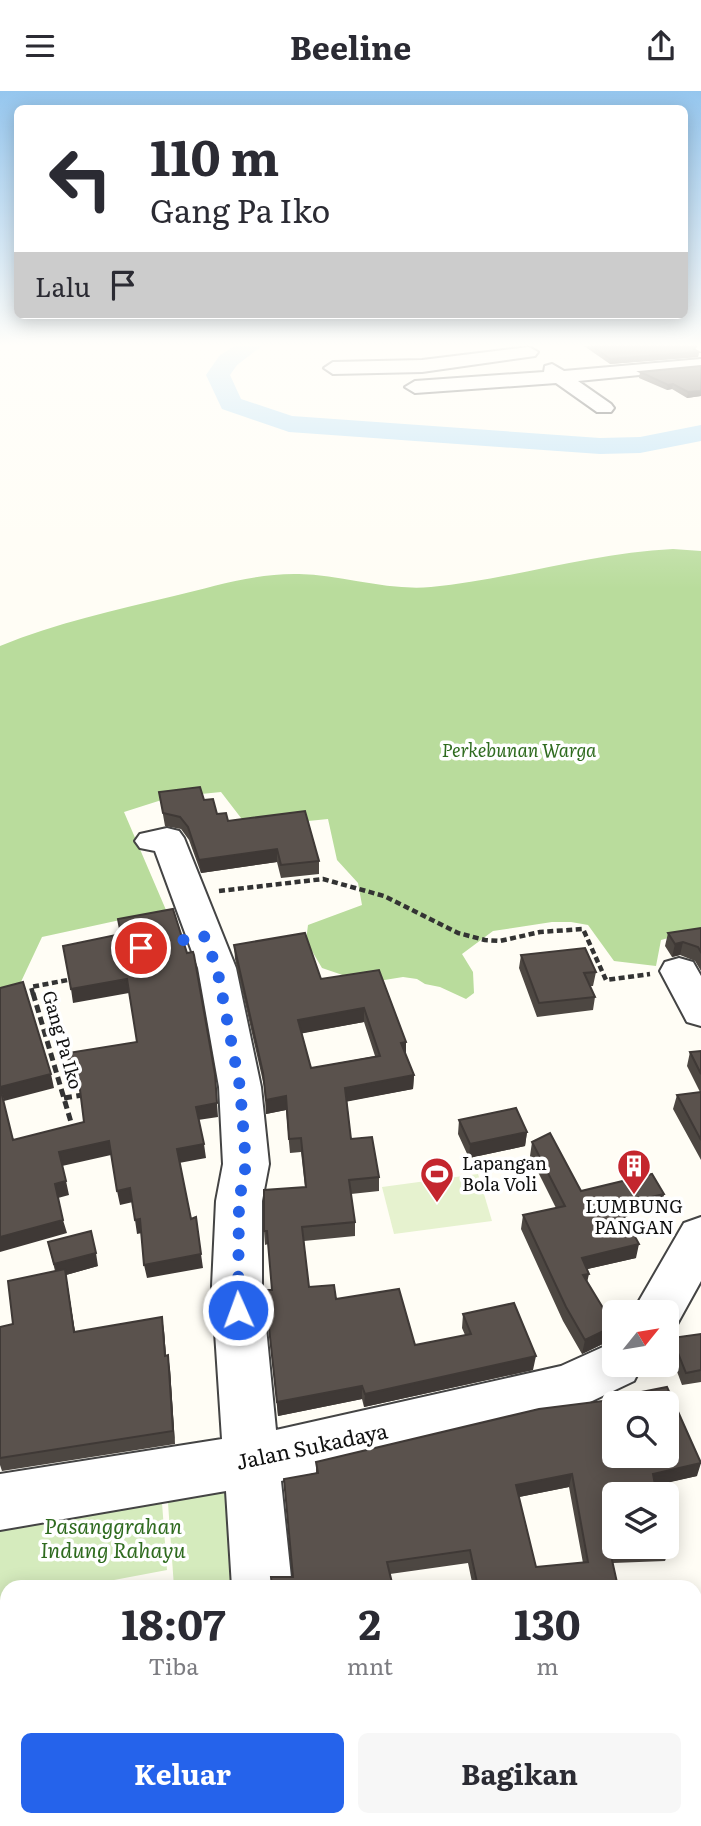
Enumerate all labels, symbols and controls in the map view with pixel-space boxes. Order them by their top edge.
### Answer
text: Beeline [290,22,411,70]
icon: menu [21,27,59,65]
icon: share [642,27,680,65]
text: 110 m [150,118,279,191]
icon: left [35,133,126,224]
text: Gang Pa Iko [150,185,330,233]
text: Lalu [35,266,90,305]
icon: arrive [104,266,142,304]
park label: Perkebunan Warga [442,736,597,763]
pin [111,918,171,978]
icon: arrive [122,929,160,967]
street label: Gang Pa Iko [36,987,90,1092]
building icon: LUMBUNG PANGAN [615,1147,653,1196]
place label: Lapangan Bola Voli [462,1149,547,1197]
sports icon: Lapangan Bola Voli [418,1155,456,1204]
place label: LUMBUNG PANGAN [585,1192,683,1240]
position arrow [201,1273,275,1347]
north arrow [602,1300,679,1377]
map controls [602,1300,679,1559]
button: search [602,1391,679,1468]
street label: Jalan Sukadaya [233,1413,391,1476]
button: layers [602,1482,679,1559]
park label: Pasanggrahan Indung Rahayu [40,1509,186,1564]
text: 18:07 [121,1591,226,1653]
text: 2 [359,1591,381,1653]
text: 130 [514,1591,581,1653]
text: Tiba [148,1648,199,1682]
text: mnt [347,1648,393,1682]
text: m [536,1648,559,1682]
button: Keluar [21,1733,344,1813]
button: Bagikan [358,1733,681,1813]

